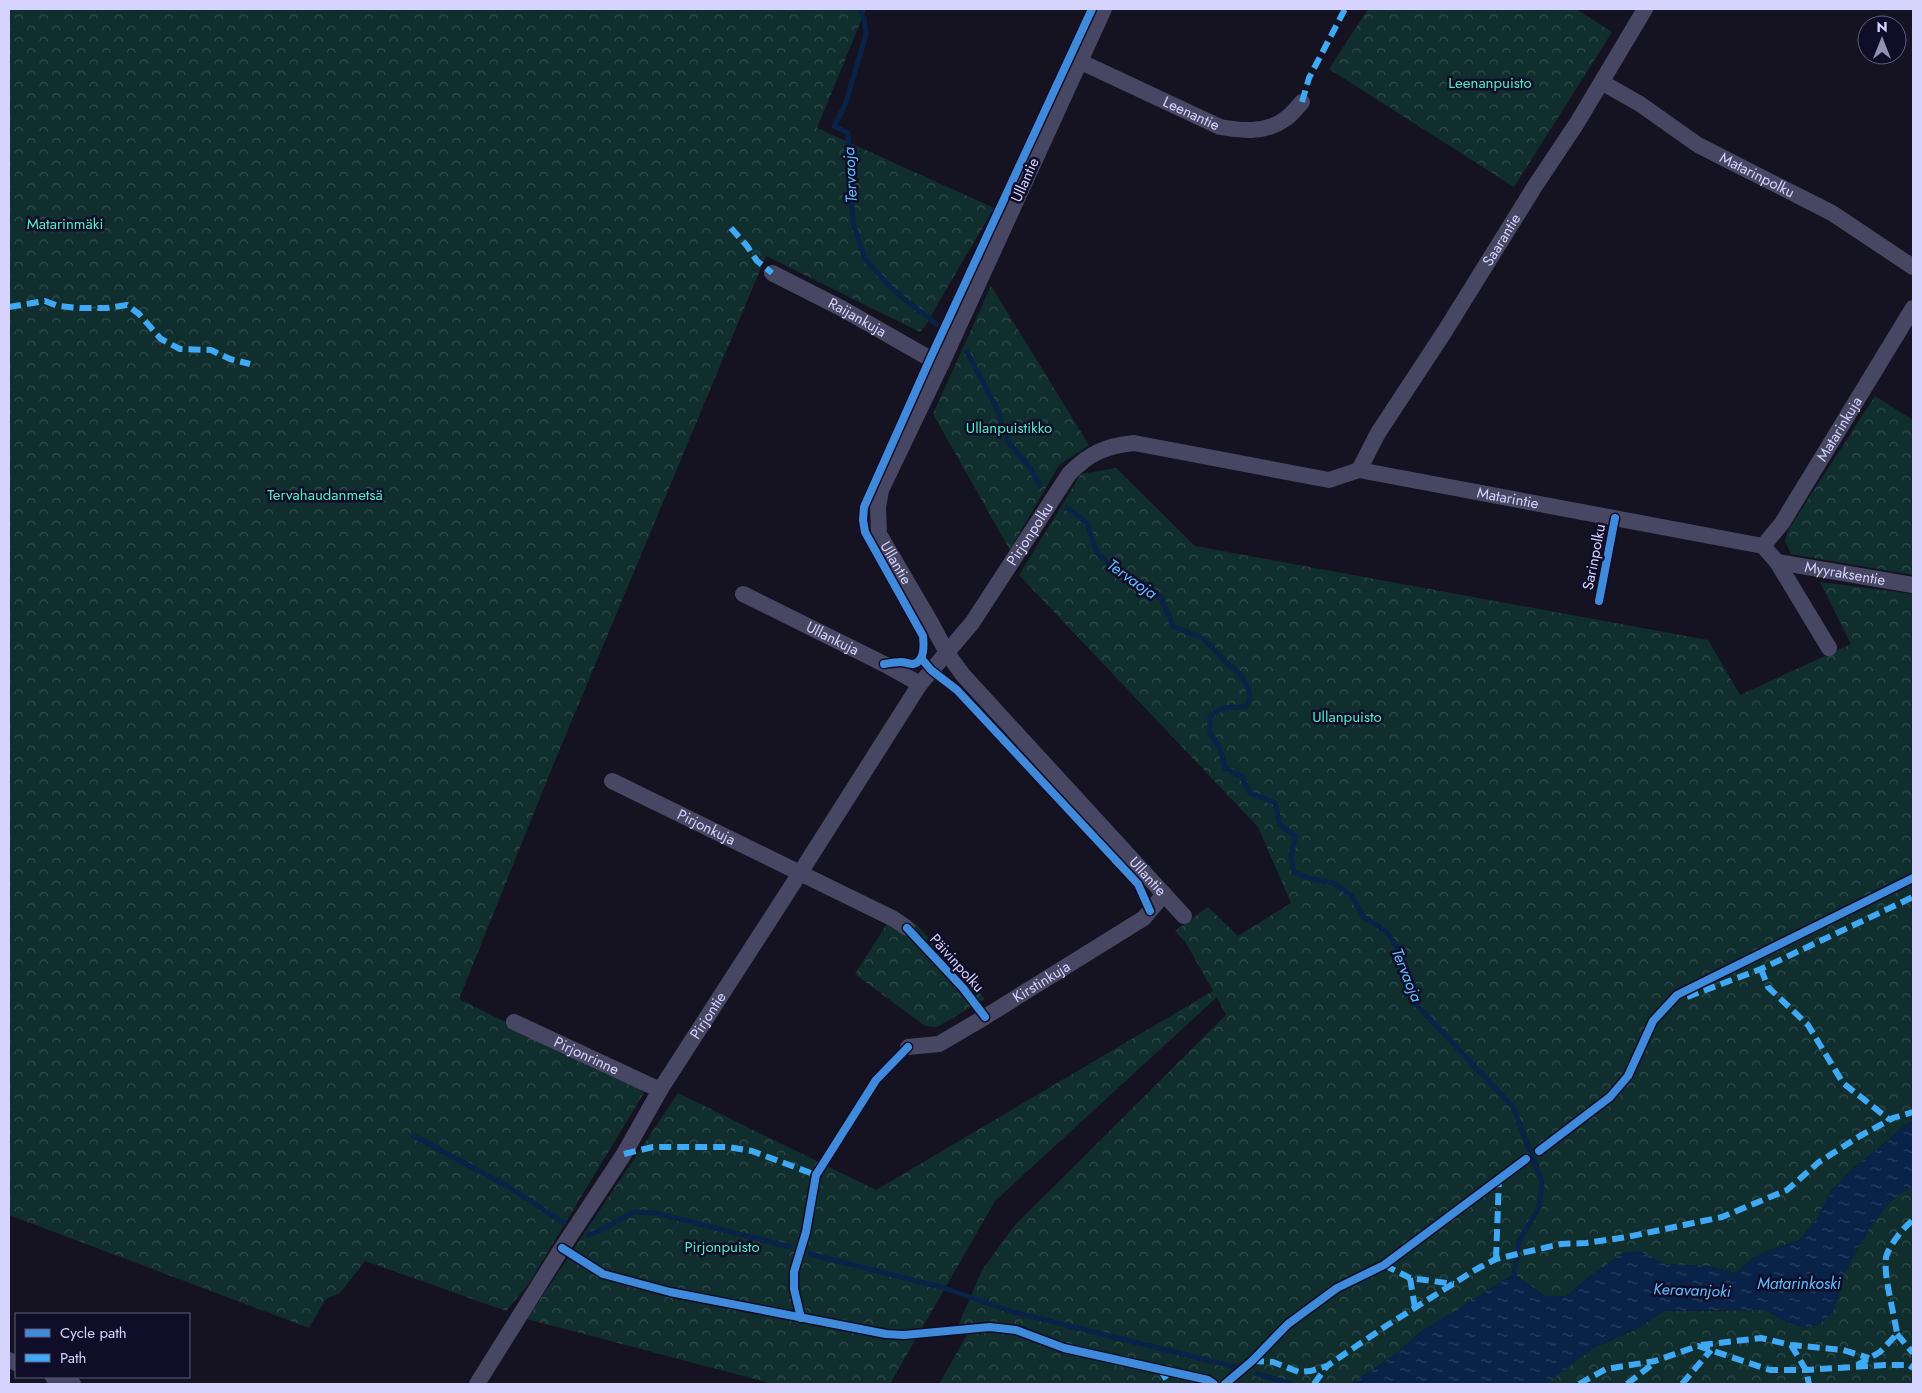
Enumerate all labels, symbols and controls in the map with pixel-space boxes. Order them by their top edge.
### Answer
north arrow [1857,15,1907,65]
text: N [1876,17,1888,37]
park label: Leenanpuisto [1448,72,1532,94]
street label: Leenantie [1159,91,1224,136]
water label: Tervaoja [837,146,863,204]
street label: Matarinpolku [1716,147,1799,203]
street label: Ullantie [1005,154,1045,206]
street label: Saarantie [1477,209,1526,270]
park label: Matarinmäki [27,213,103,235]
street label: Raijankuja [824,292,890,342]
street label: Matarinkuja [1811,392,1868,466]
park label: Ullanpuistikko [966,417,1052,439]
street label: Matarintie [1475,481,1541,515]
park label: Tervahaudanmetsä [267,484,383,506]
street label: Pirjonpolku [1001,498,1059,570]
street label: Sarinpolku [1577,522,1611,592]
street label: Ullantie [875,537,917,589]
water label: Tervaoja [1102,553,1162,605]
street label: Myyraksentie [1803,556,1887,591]
street label: Ullankuja [802,616,863,661]
park label: Ullanpuisto [1312,706,1382,728]
street label: Pirjonkuja [673,804,739,851]
street label: Ullantie [1124,852,1172,901]
street label: Päivinpolku [925,929,989,997]
water label: Tervaoja [1386,945,1428,1006]
street label: Kirstinkuja [1008,956,1075,1008]
street label: Pirjontie [685,987,732,1044]
street label: Pirjonrinne [550,1031,623,1081]
park label: Pirjonpuisto [684,1236,760,1258]
water label: Matarinkoski [1757,1272,1842,1295]
water label: Keravanjoki [1653,1277,1732,1303]
legend [15,1313,190,1378]
text: Cycle path [60,1322,127,1344]
text: Path [60,1347,86,1369]

